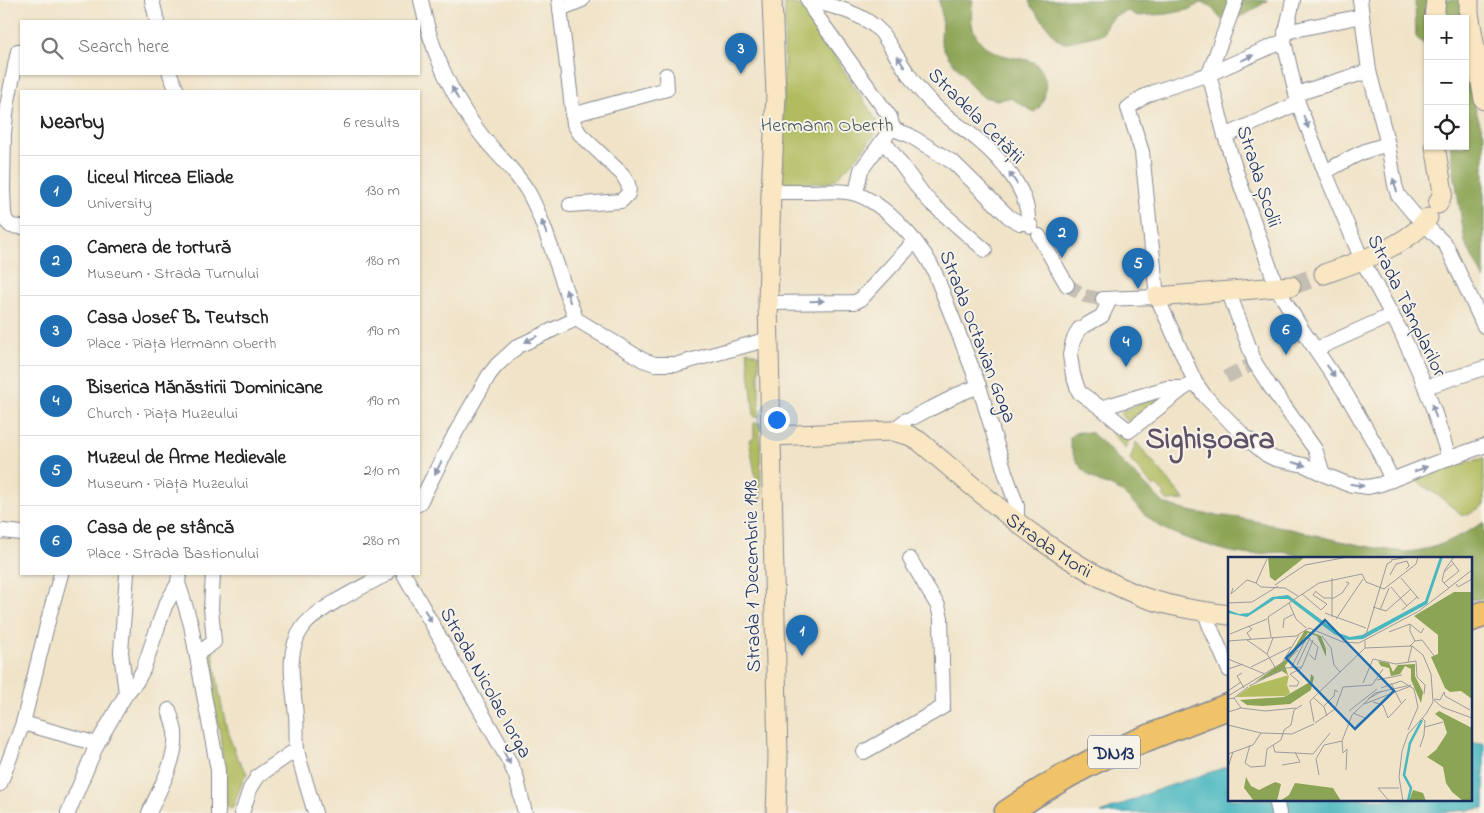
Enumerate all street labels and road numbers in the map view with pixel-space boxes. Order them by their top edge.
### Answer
street label: Stradela Cetății [920,62,1030,172]
street label: Strada Școlii [1228,122,1288,232]
street label: Strada Tâmplarilor [1359,230,1453,383]
street label: Strada Octavian Goga [929,246,1023,428]
street label: Strada 1 Decembrie 1918 [737,479,770,672]
street label: Strada Morii [998,507,1097,587]
street label: Strada Nicolae Iorga [430,602,538,764]
road number: DN13 [1088,736,1140,769]

